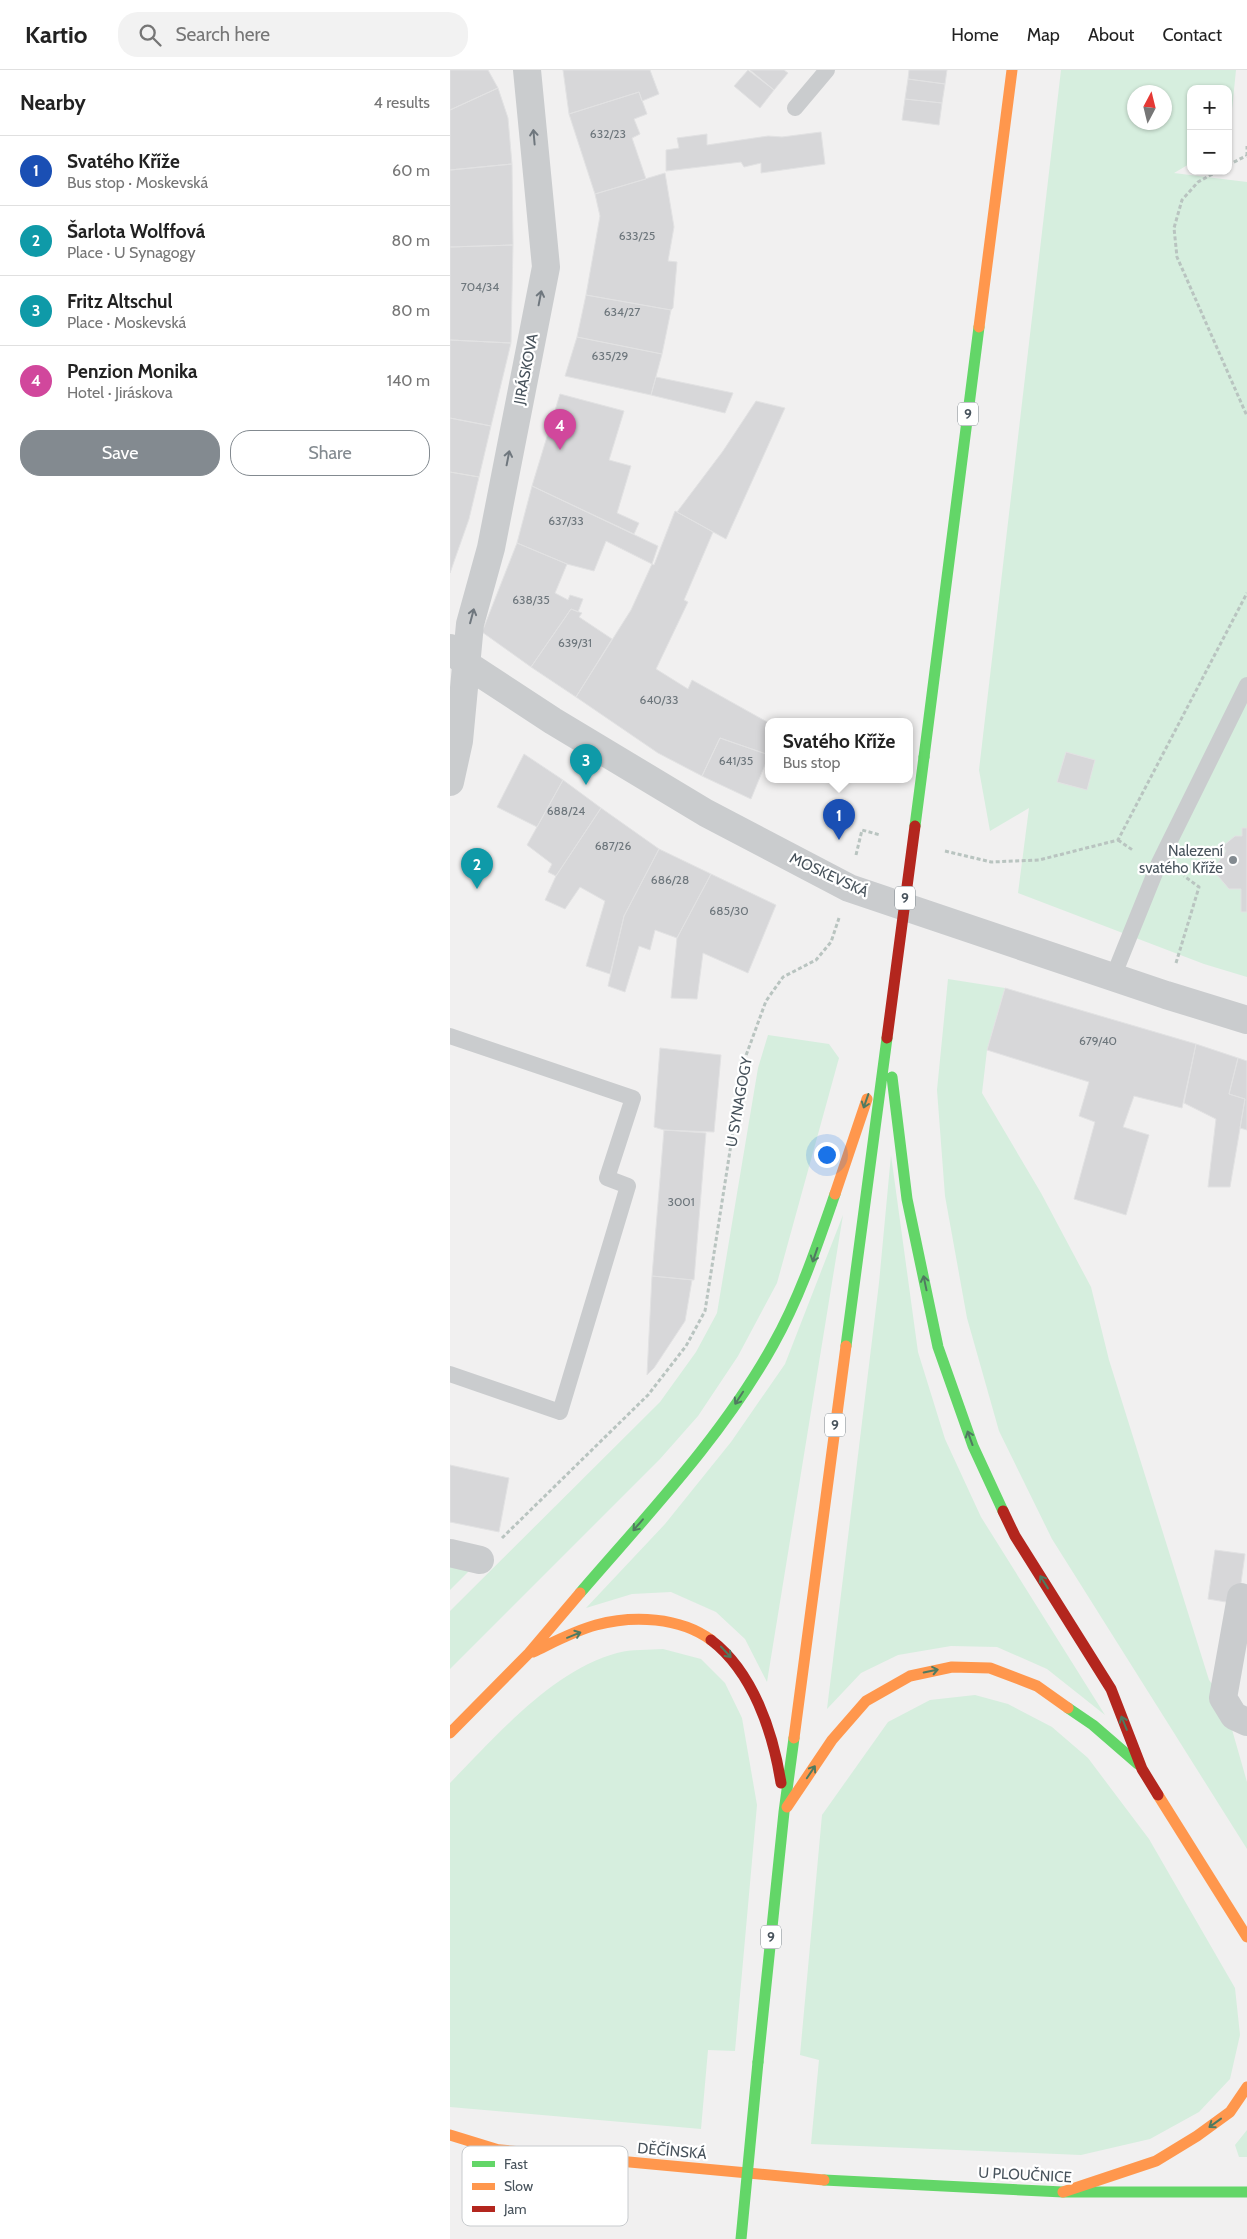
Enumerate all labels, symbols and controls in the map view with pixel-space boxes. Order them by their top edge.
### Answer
search box [118,12,468,57]
text: Kartio [25,20,88,49]
icon: search [136,21,164,49]
text: Search here [176,23,270,46]
text: Home [951,24,999,46]
text: Map [1027,24,1060,46]
text: About [1088,24,1134,46]
text: Contact [1162,24,1222,46]
north arrow [1127,85,1172,130]
map controls [1187,85,1232,175]
button: + [1187,85,1232,130]
text: Nearby [20,90,86,115]
text: 4 results [373,93,430,112]
house number: 632/23 [590,126,626,141]
one-way arrow [529,129,539,145]
button: − [1187,130,1232,175]
text: Svatého Kříže [67,150,180,173]
text: 1 [33,161,39,180]
text: 60 m [392,161,430,180]
text: Bus stop · Moskevská [67,173,208,192]
text: Šarlota Wolffová [67,220,205,243]
house number: 633/25 [619,228,655,243]
text: 2 [32,231,40,250]
text: 80 m [392,231,430,250]
text: Place · U Synagogy [67,243,196,262]
house number: 704/34 [461,279,499,294]
text: Fritz Altschul [67,290,173,313]
one-way arrow [536,291,545,307]
text: 3 [32,301,40,320]
text: 80 m [392,301,430,320]
house number: 634/27 [604,304,640,319]
text: Place · Moskevská [67,313,186,332]
street label: JIRÁSKOVA [509,331,542,407]
house number: 635/29 [592,348,629,363]
text: Penzion Monika [67,360,198,383]
text: 4 [31,371,41,390]
text: 140 m [387,371,430,390]
text: Hotel · Jiráskova [67,383,173,402]
road number: 9 [958,402,978,426]
pin: 4 [544,409,576,450]
button: Save [20,430,220,476]
button: Share [230,430,430,476]
one-way arrow [504,450,514,466]
house number: 637/33 [548,513,584,528]
house number: 638/35 [512,592,550,607]
one-way arrow [468,609,478,625]
house number: 639/31 [558,635,592,650]
house number: 640/33 [640,692,678,707]
popup [765,718,913,783]
text: Svatého Kříže [783,730,895,753]
pin: 3 [570,744,602,785]
house number: 641/35 [719,753,753,768]
text: Bus stop [783,753,840,772]
pin: 1 [823,799,855,840]
house number: 688/24 [547,803,585,818]
house number: 687/26 [595,838,631,853]
place label: Nalezení svatého Kříže [1139,842,1223,877]
pin: 2 [461,848,493,889]
street label: MOSKEVSKÁ [787,848,872,901]
marker: Nalezení svatého Kříže [1227,854,1239,866]
house number: 686/28 [651,872,689,887]
road number: 9 [895,886,915,910]
house number: 685/30 [709,903,749,918]
house number: 679/40 [1079,1033,1117,1048]
street label: U SYNAGOGY [722,1055,756,1149]
one-way arrow [861,1093,870,1108]
your location [814,1142,840,1168]
house number: 3001 [667,1194,695,1209]
one-way arrow [809,1247,819,1263]
one-way arrow [919,1275,929,1291]
one-way arrow [734,1391,744,1405]
road number: 9 [825,1414,845,1436]
one-way arrow [965,1431,974,1446]
one-way arrow [633,1518,644,1531]
one-way arrow [1039,1576,1049,1590]
one-way arrow [566,1629,581,1639]
one-way arrow [720,1645,731,1658]
one-way arrow [923,1666,939,1675]
one-way arrow [1119,1716,1129,1731]
one-way arrow [806,1765,816,1779]
road number: 9 [761,1925,781,1948]
one-way arrow [1208,2118,1222,2128]
street label: DĚČÍNSKÁ [637,2138,708,2163]
legend [462,2146,628,2226]
text: Fast [504,2155,528,2173]
street label: U PLOUČNICE [978,2163,1072,2186]
text: Slow [504,2177,533,2195]
text: Jam [503,2200,526,2218]

